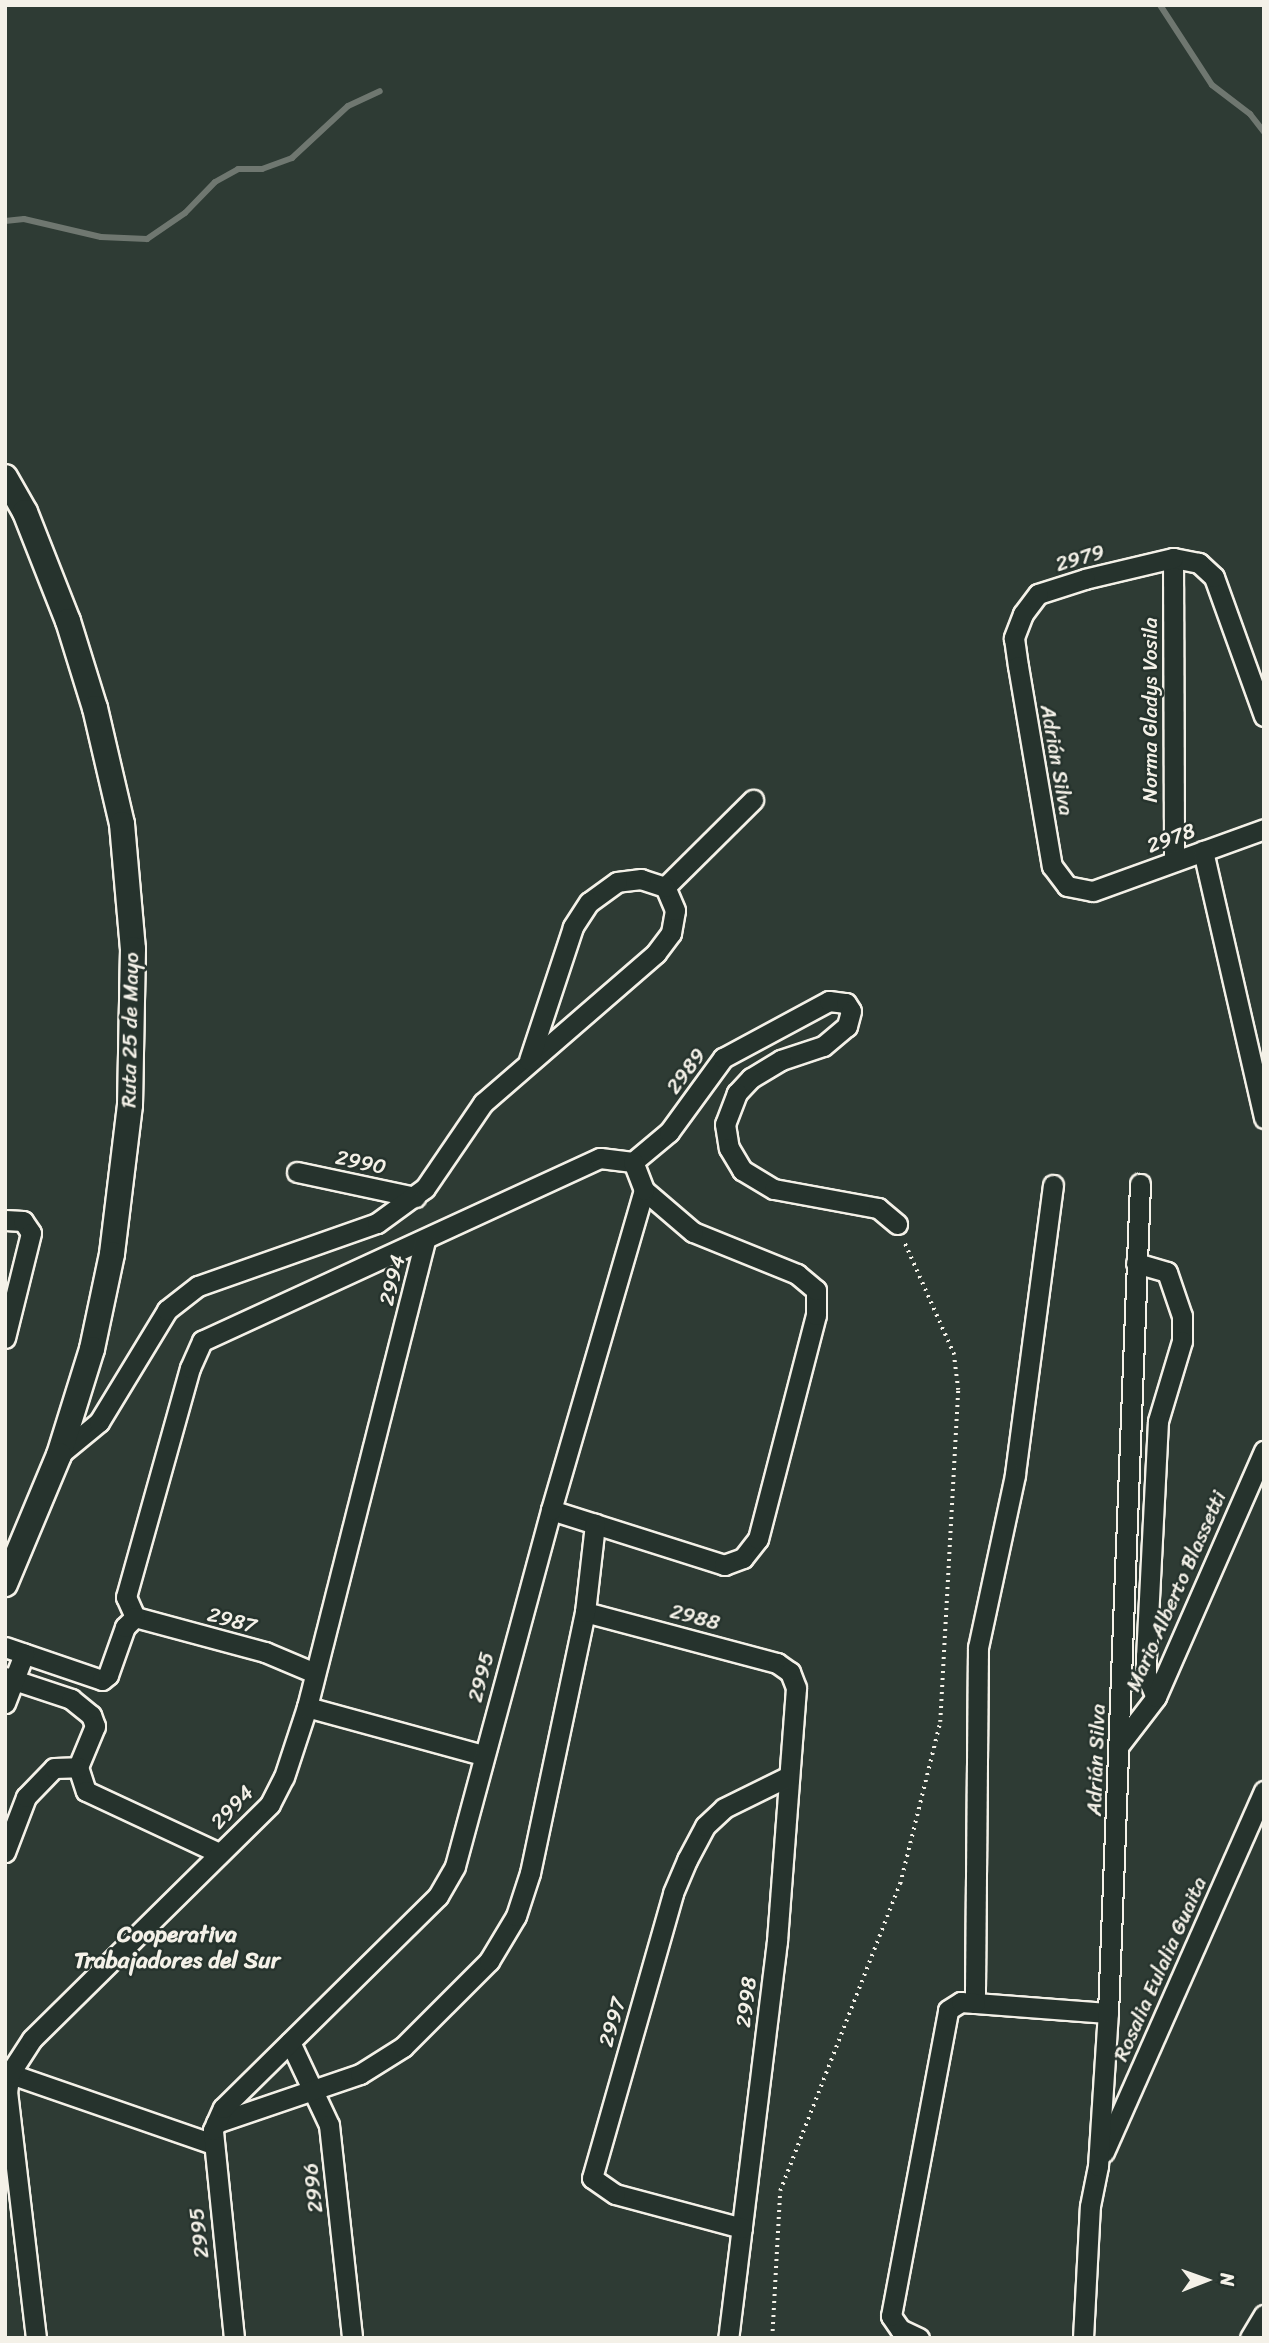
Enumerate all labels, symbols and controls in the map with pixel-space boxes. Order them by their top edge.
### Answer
street label: 2979 [1053,539,1107,577]
street label: Norma Gladys Vosila [1137,617,1163,803]
street label: Adrián Silva [1035,703,1079,817]
street label: 2978 [1143,818,1199,858]
street label: Ruta 25 de Mayo [116,952,144,1108]
street label: 2989 [661,1043,711,1099]
street label: 2990 [333,1144,389,1180]
street label: 2994 [374,1252,410,1308]
street label: Mario Alberto Blassetti [1121,1487,1231,1695]
street label: 2988 [667,1598,723,1636]
street label: 2987 [205,1601,259,1639]
street label: 2995 [462,1649,500,1705]
street label: Adrián Silva [1081,1704,1111,1816]
street label: 2994 [205,1780,259,1834]
street label: Rosalia Eulalia Guaita [1108,1873,1212,2065]
district label: Cooperativa Trabajadores del Sur [74,1921,280,1975]
street label: 2998 [730,1975,762,2029]
street label: 2997 [593,1995,631,2049]
street label: 2996 [298,2162,328,2214]
street label: 2995 [184,2206,214,2260]
north arrow [1171,2245,1241,2315]
text: N [1211,2273,1244,2286]

